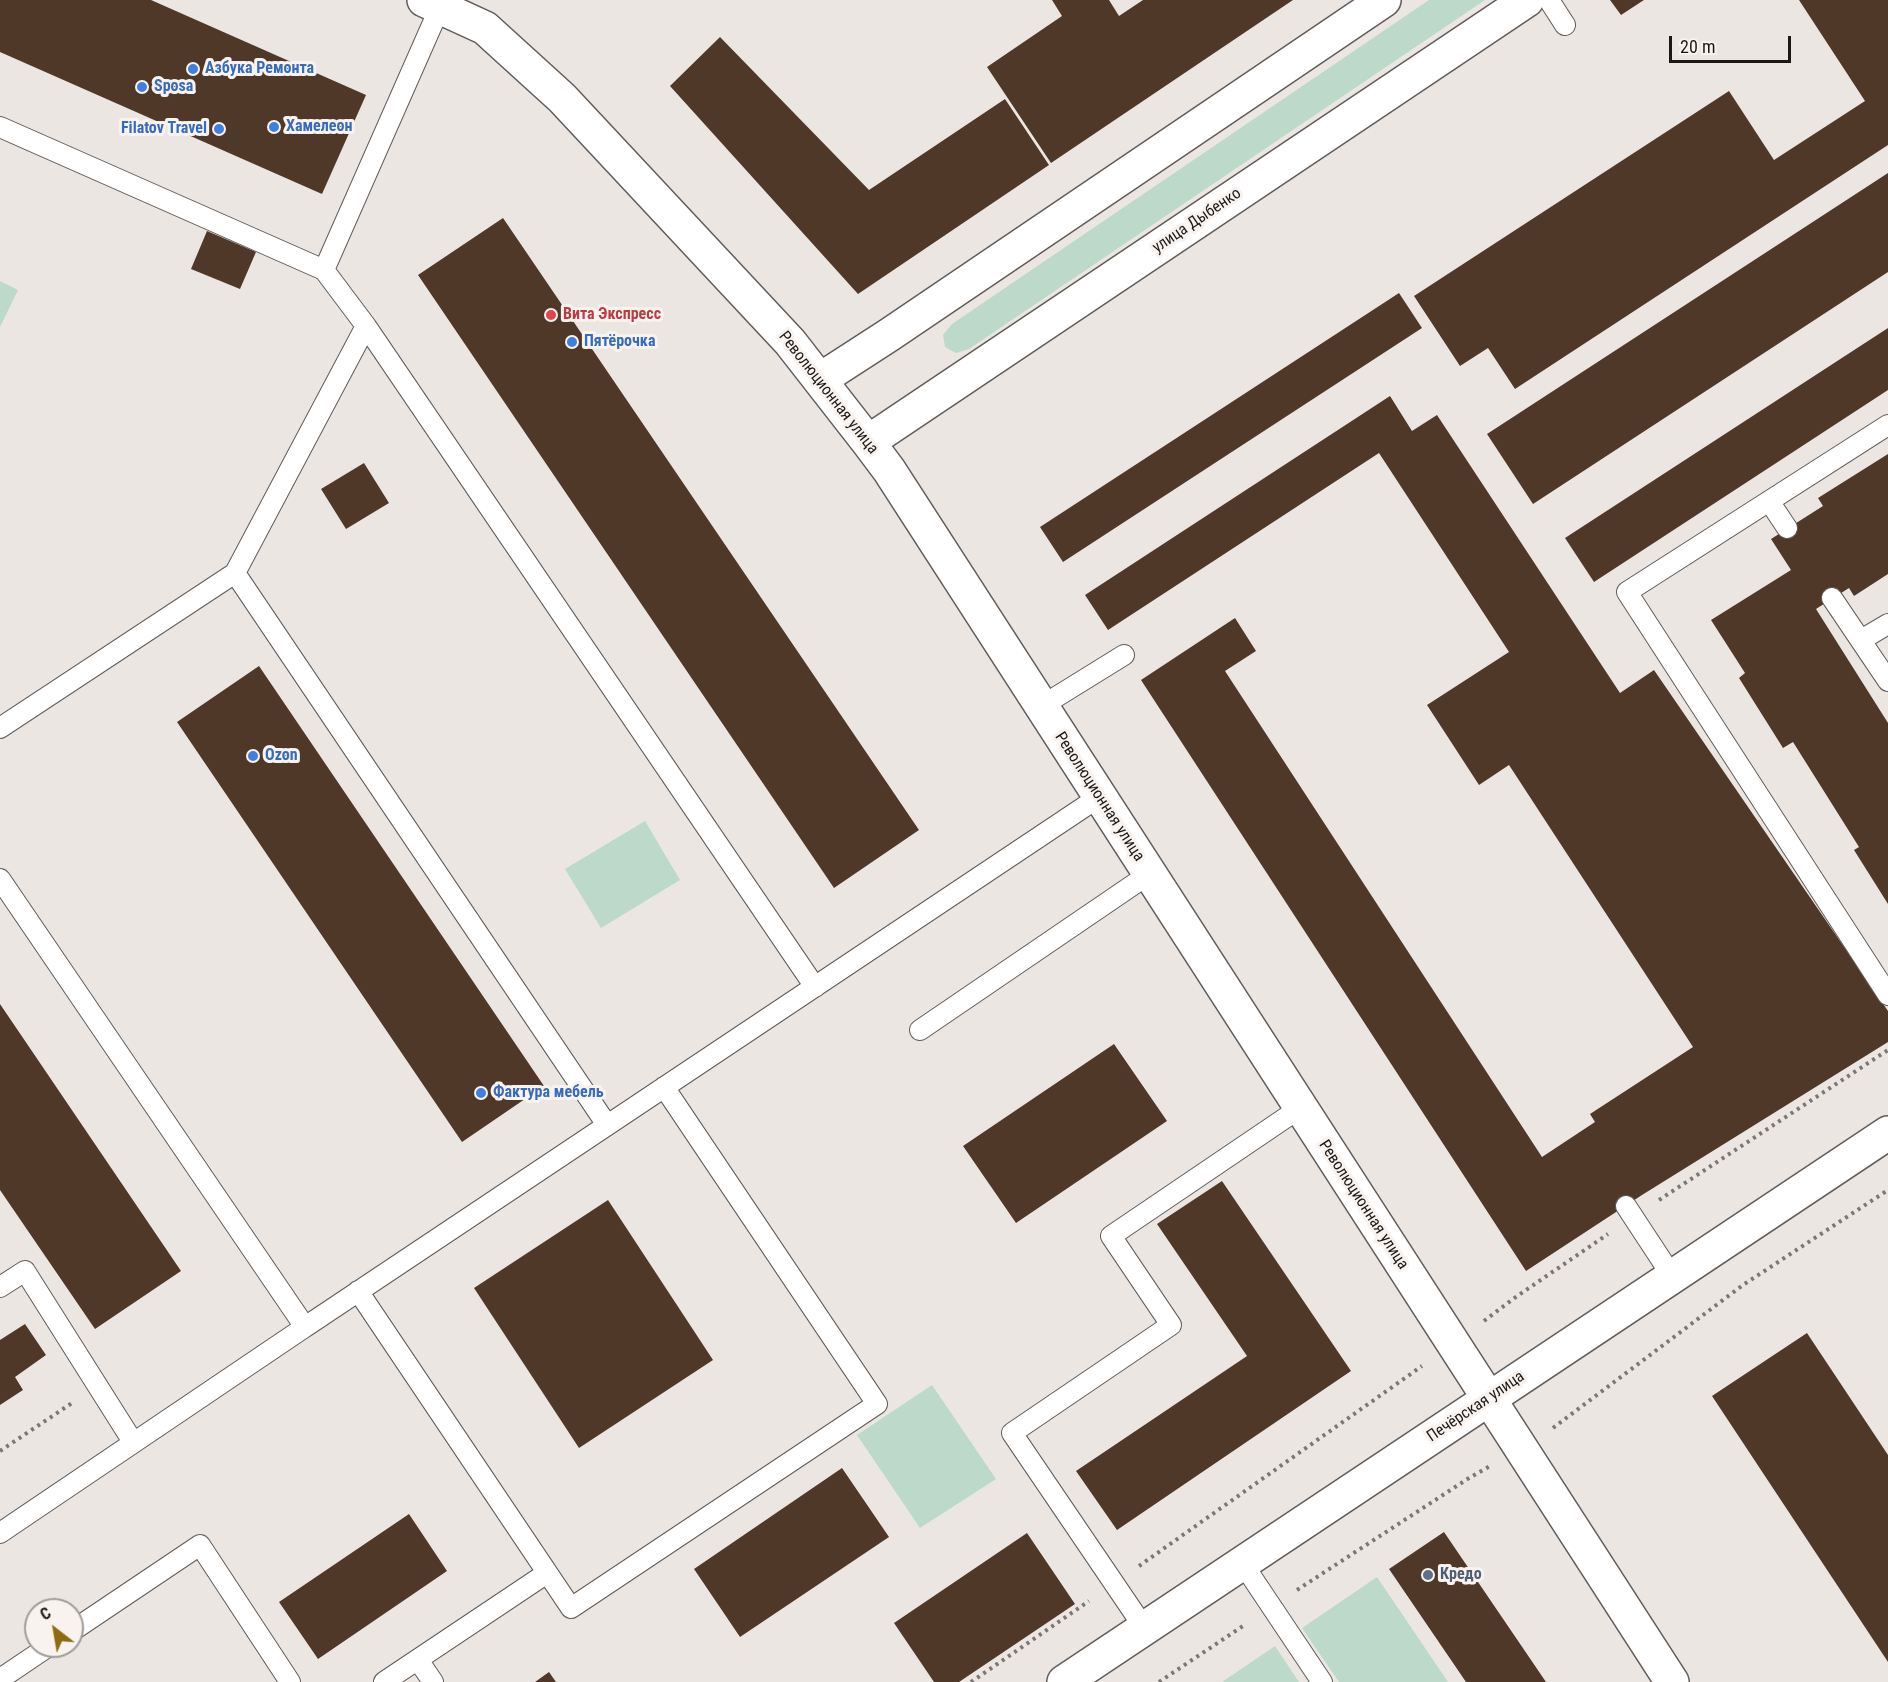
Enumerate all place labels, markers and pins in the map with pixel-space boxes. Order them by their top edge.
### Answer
place label: Азбука Ремонта [205,59,314,79]
marker: Азбука Ремонта [186,62,200,76]
place label: Sposa [154,77,193,97]
marker: Sposa [135,80,149,94]
place label: Хамелеон [286,117,352,137]
place label: Filatov Travel [121,119,207,139]
marker: Хамелеон [267,120,281,134]
marker: Filatov Travel [212,122,226,136]
place label: Вита Экспресс [563,305,661,325]
marker: Вита Экспресс [544,308,558,322]
place label: Пятёрочка [584,332,655,352]
marker: Пятёрочка [565,335,579,349]
place label: Ozon [265,746,298,766]
marker: Ozon [246,749,260,763]
place label: Фактура мебель [493,1083,604,1103]
marker: Фактура мебель [474,1086,488,1100]
place label: Кредо [1440,1565,1482,1585]
marker: Кредо [1421,1568,1435,1582]

